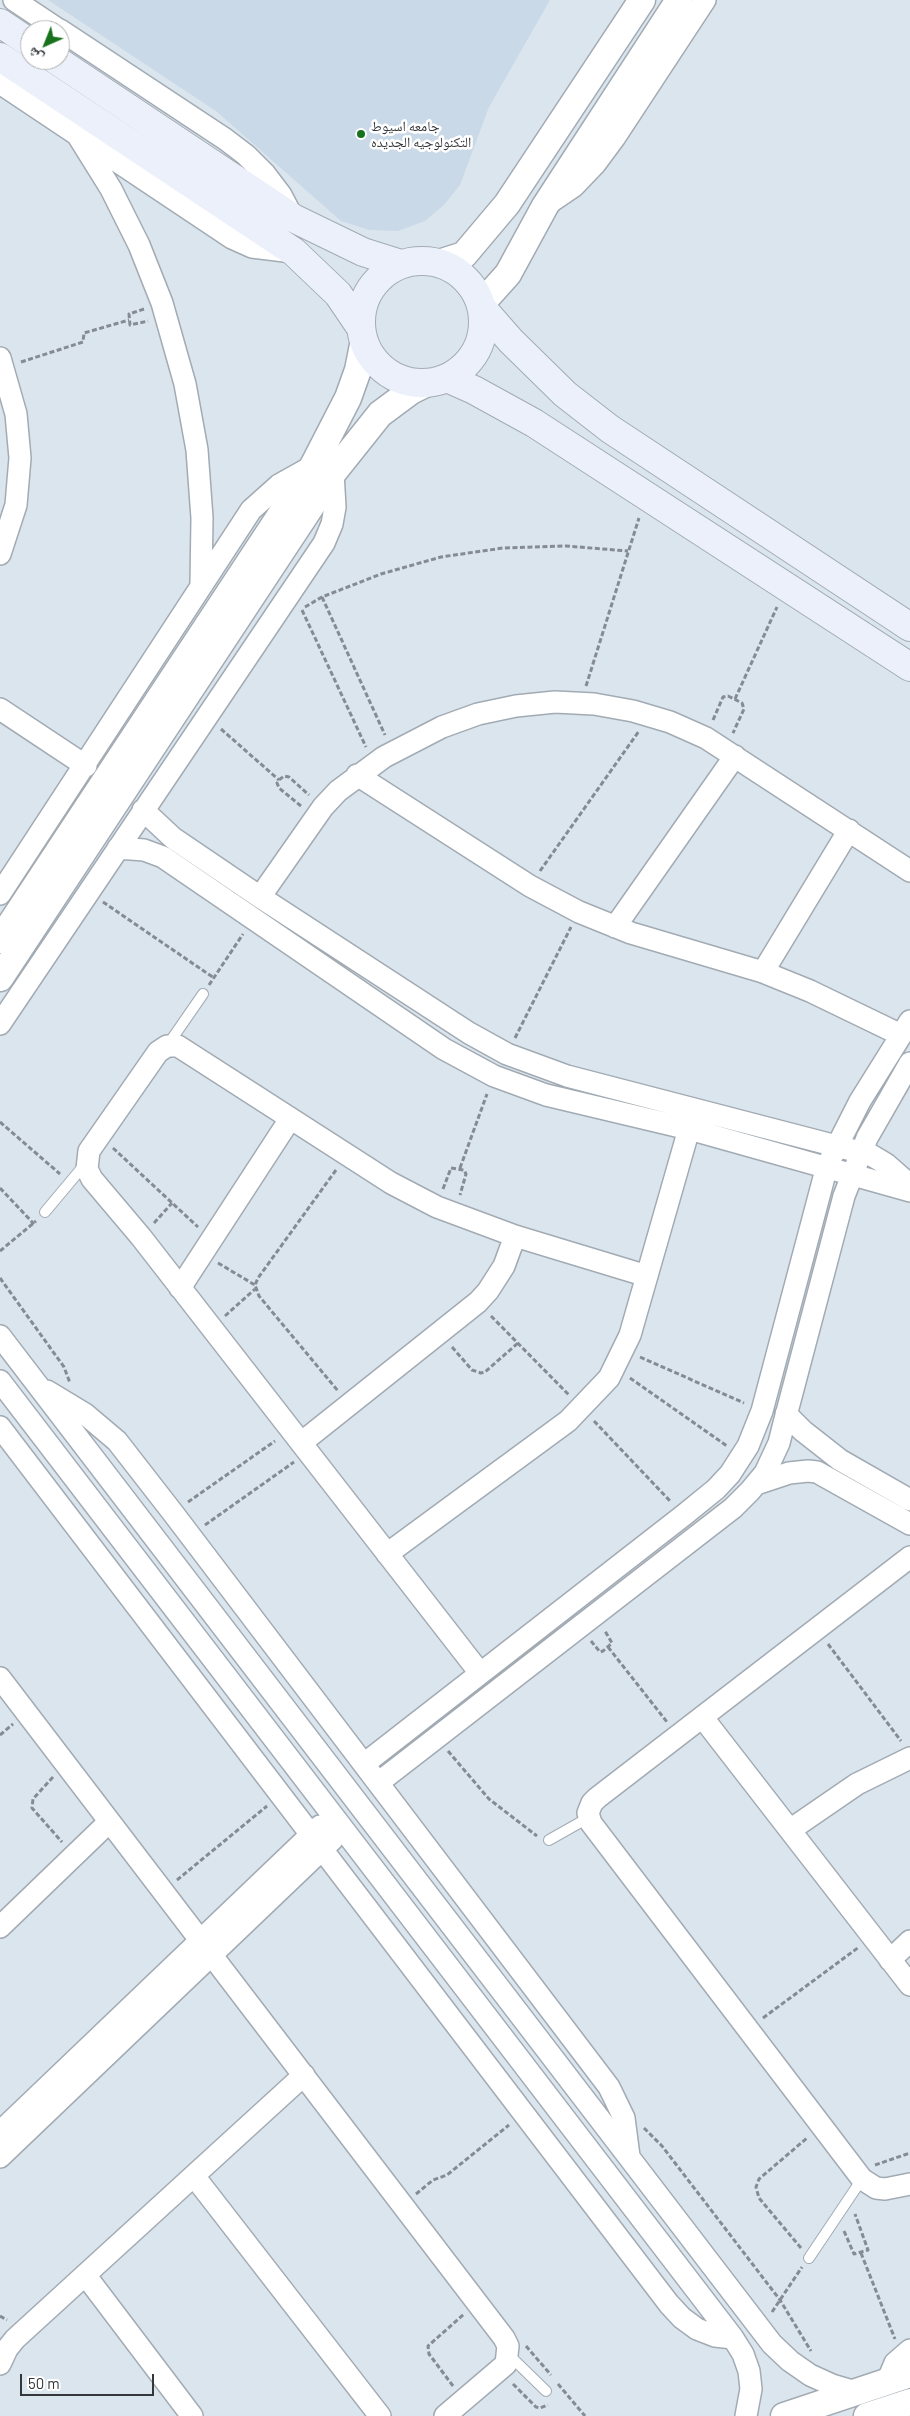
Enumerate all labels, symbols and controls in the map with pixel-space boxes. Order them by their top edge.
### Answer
north arrow [20,20,70,70]
text: ش [24,44,46,67]
place label: جامعه اسيوط التكنولوجيه الجديده [371,118,471,150]
marker: جامعه اسيوط التكنولوجيه الجديده [355,128,367,140]
scale bar [22,2364,156,2396]
text: 50 m [28,2374,60,2392]

